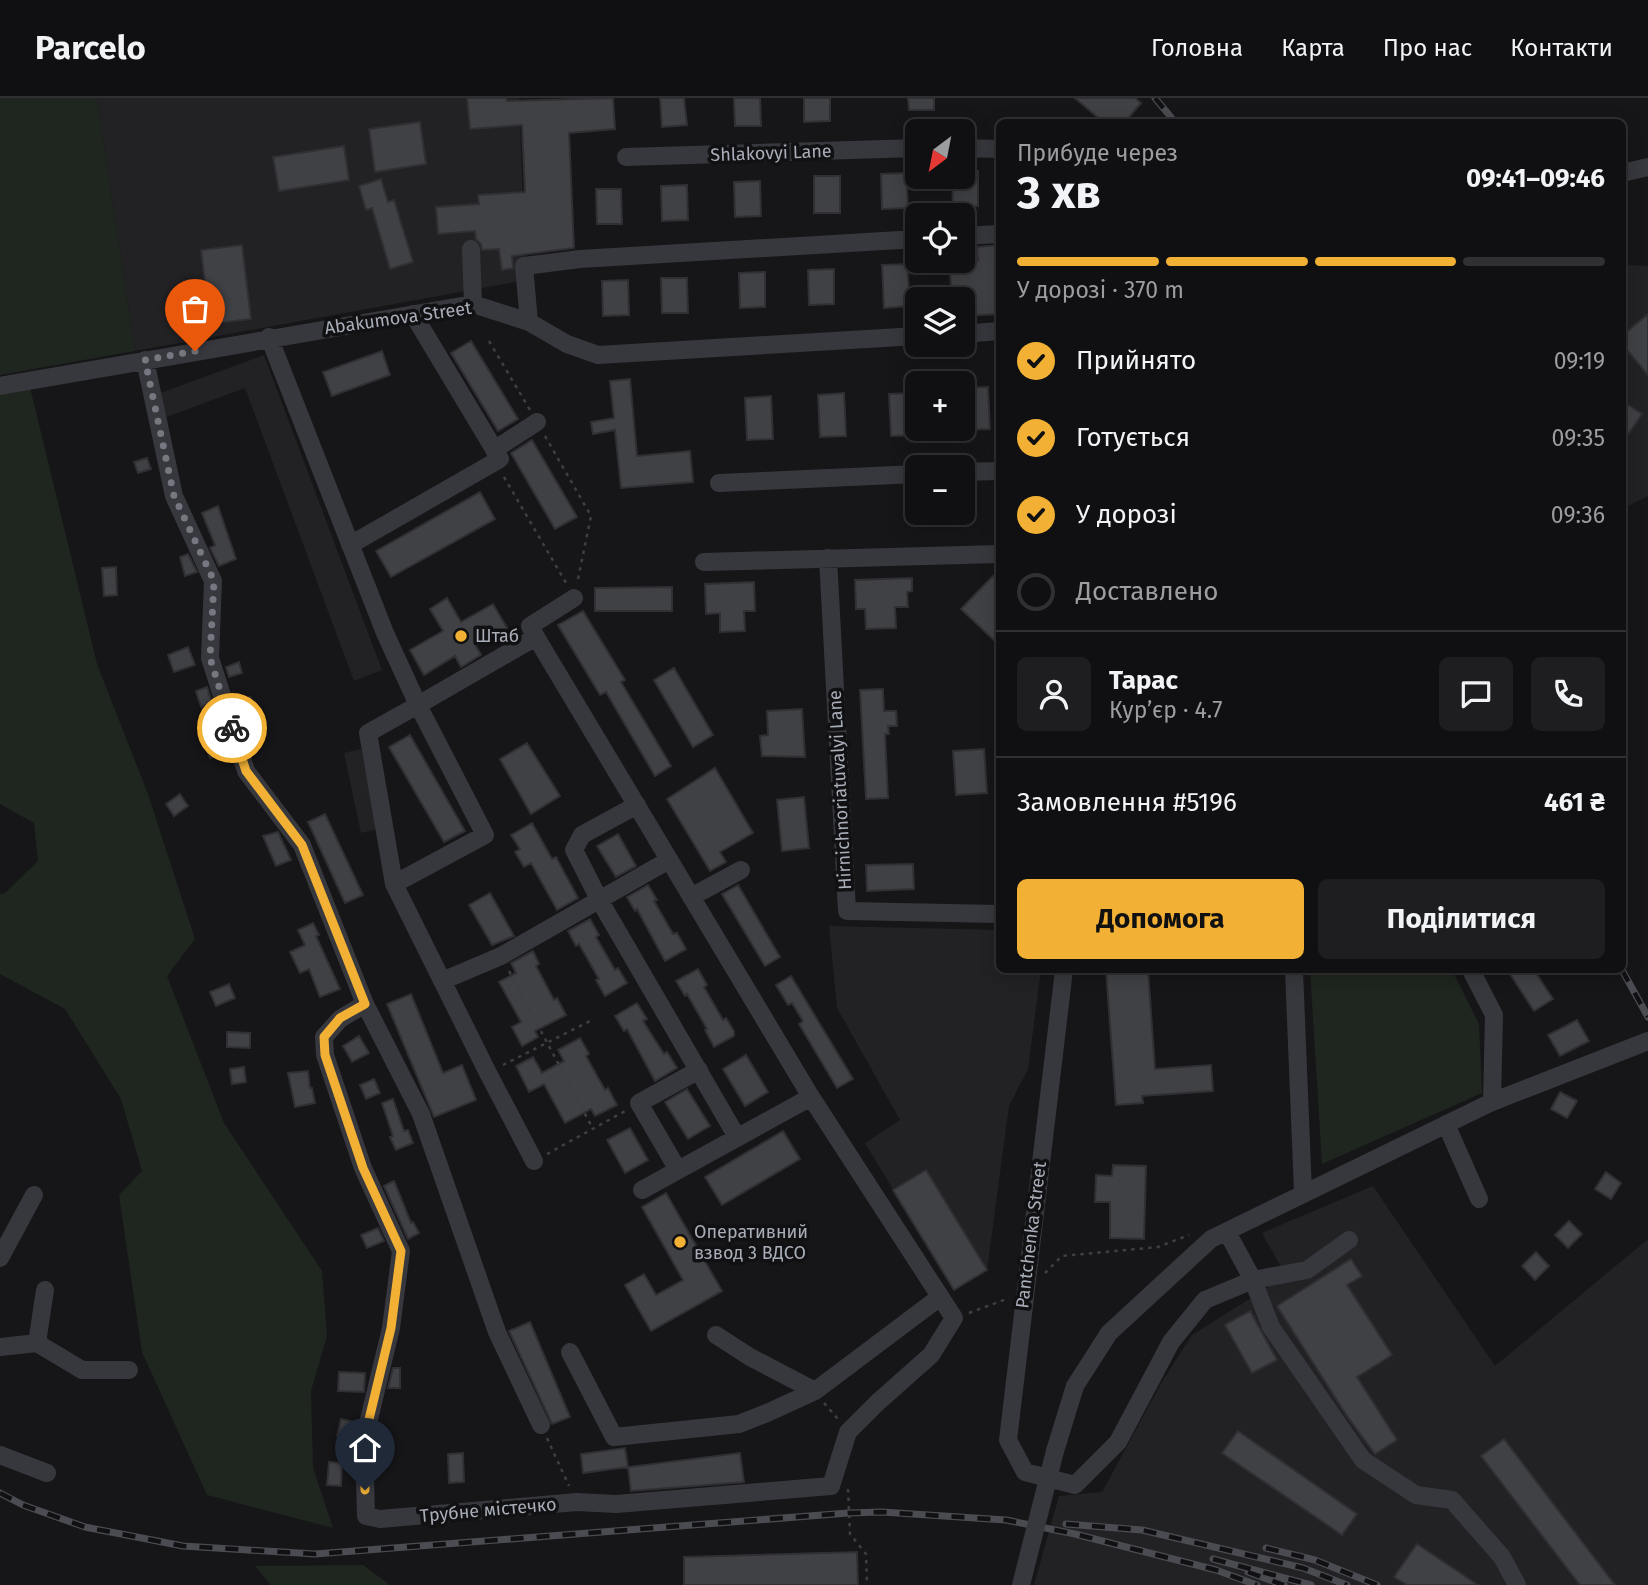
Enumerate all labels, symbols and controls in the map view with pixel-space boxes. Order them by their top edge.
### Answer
text: Parcelo [35,28,146,68]
text: Головна [1151,34,1243,62]
text: Карта [1281,34,1345,62]
text: Про нас [1383,34,1472,62]
text: Контакти [1510,34,1613,62]
north arrow [905,119,975,189]
map controls [905,119,975,525]
text: Прибуде через [1017,139,1178,167]
street label: Shlakovyi Lane [710,140,832,166]
text: 09:41–09:46 [1466,163,1605,194]
text: 3 хв [1017,165,1101,220]
button: locate [905,203,975,273]
text: У дорозі · 370 m [1017,276,1184,304]
pin [165,279,225,351]
button: layers [905,287,975,357]
icon: bag [176,290,214,328]
street label: Abakumova Street [323,297,473,339]
icon: check [1017,342,1055,380]
text: Прийнято [1076,345,1196,376]
text: 09:19 [1554,347,1605,375]
button: + [905,371,975,441]
icon: check [1017,419,1055,457]
text: Готується [1076,422,1190,453]
text: 09:35 [1552,424,1605,452]
button: − [905,455,975,525]
icon: check [1017,496,1055,534]
text: У дорозі [1076,499,1177,530]
text: 09:36 [1551,501,1605,529]
text: Доставлено [1076,576,1218,607]
place label: Штаб [475,625,519,647]
marker: Штаб [453,628,469,644]
button: person [1017,657,1091,731]
button: chat [1439,657,1513,731]
button: phone [1531,657,1605,731]
text: Тарас [1109,665,1178,696]
street label: Hirnichnoriatuvalyi Lane [824,690,856,890]
courier [197,693,267,763]
text: Кур’єр · 4.7 [1109,696,1223,724]
icon: bike [213,709,251,747]
text: Замовлення #5196 [1017,787,1237,818]
text: 461 ₴ [1544,787,1605,818]
button: Допомога [1017,879,1304,959]
button: Поділитися [1318,879,1605,959]
street label: Pantchenka Street [1011,1160,1051,1310]
place label: Оперативний взвод 3 ВДСО [694,1221,808,1264]
marker: Оперативний взвод 3 ВДСО [672,1234,688,1250]
pin [335,1418,395,1490]
icon: home [346,1429,384,1467]
street label: Трубне містечко [419,1493,557,1527]

